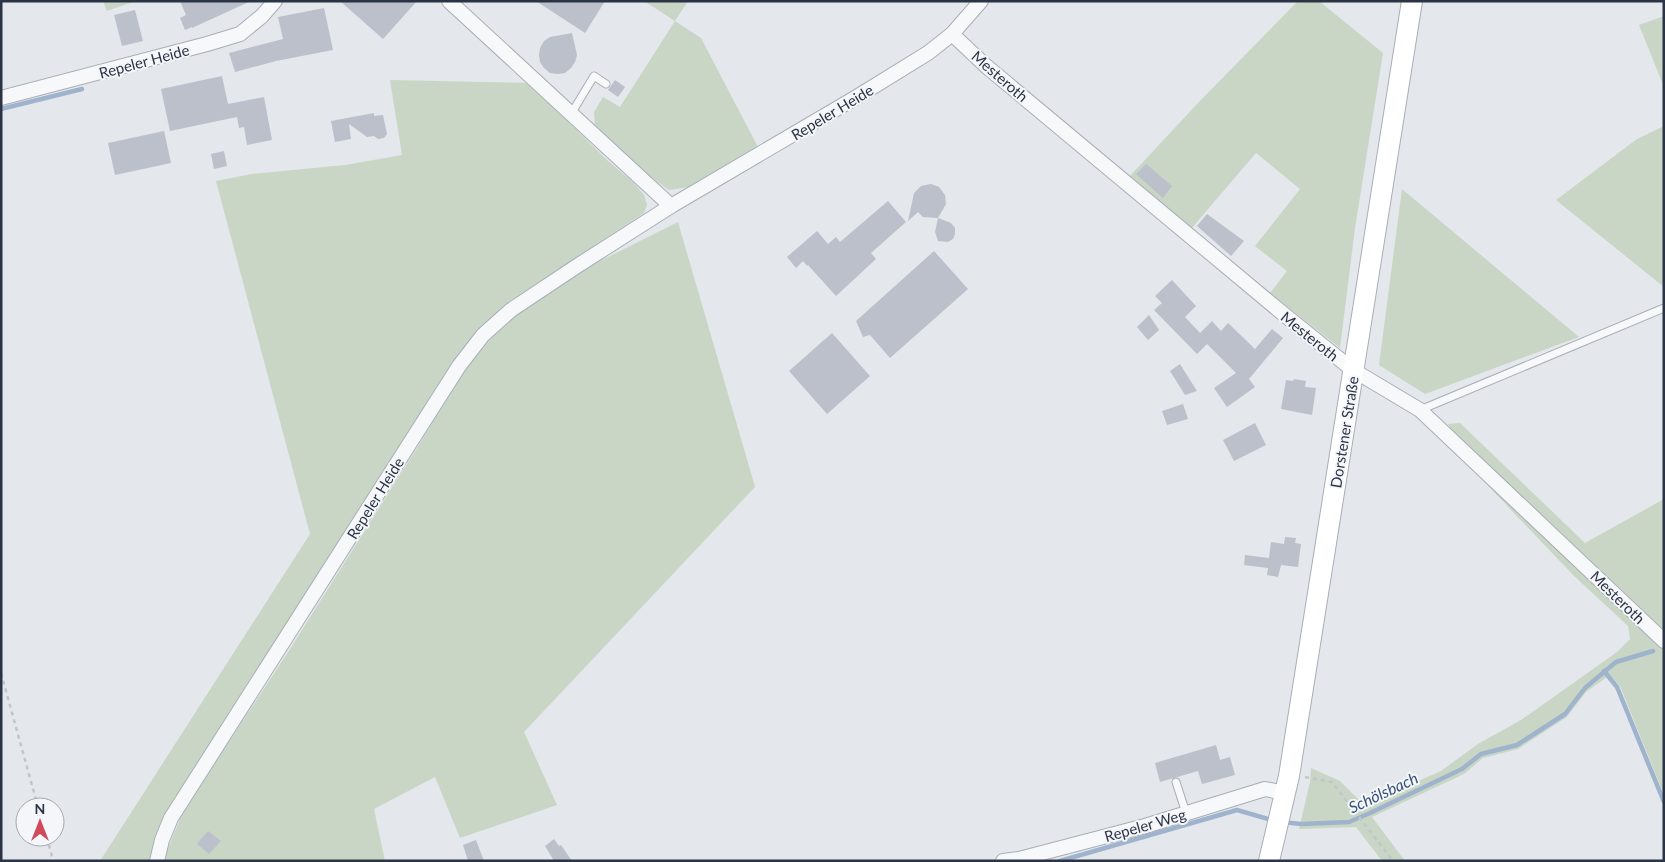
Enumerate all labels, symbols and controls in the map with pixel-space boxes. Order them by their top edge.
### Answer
street label: Repeler Heide [97,40,191,82]
street label: Mesteroth [968,47,1032,105]
street label: Repeler Heide [788,80,876,144]
street label: Mesteroth [1278,307,1342,365]
street label: Dorstener Straße [1326,375,1362,489]
street label: Repeler Heide [343,454,407,542]
street label: Mesteroth [1587,567,1649,627]
water label: Schölsbach [1345,768,1421,816]
north arrow [15,797,65,847]
text: N [35,800,45,817]
street label: Repeler Weg [1102,805,1188,845]

